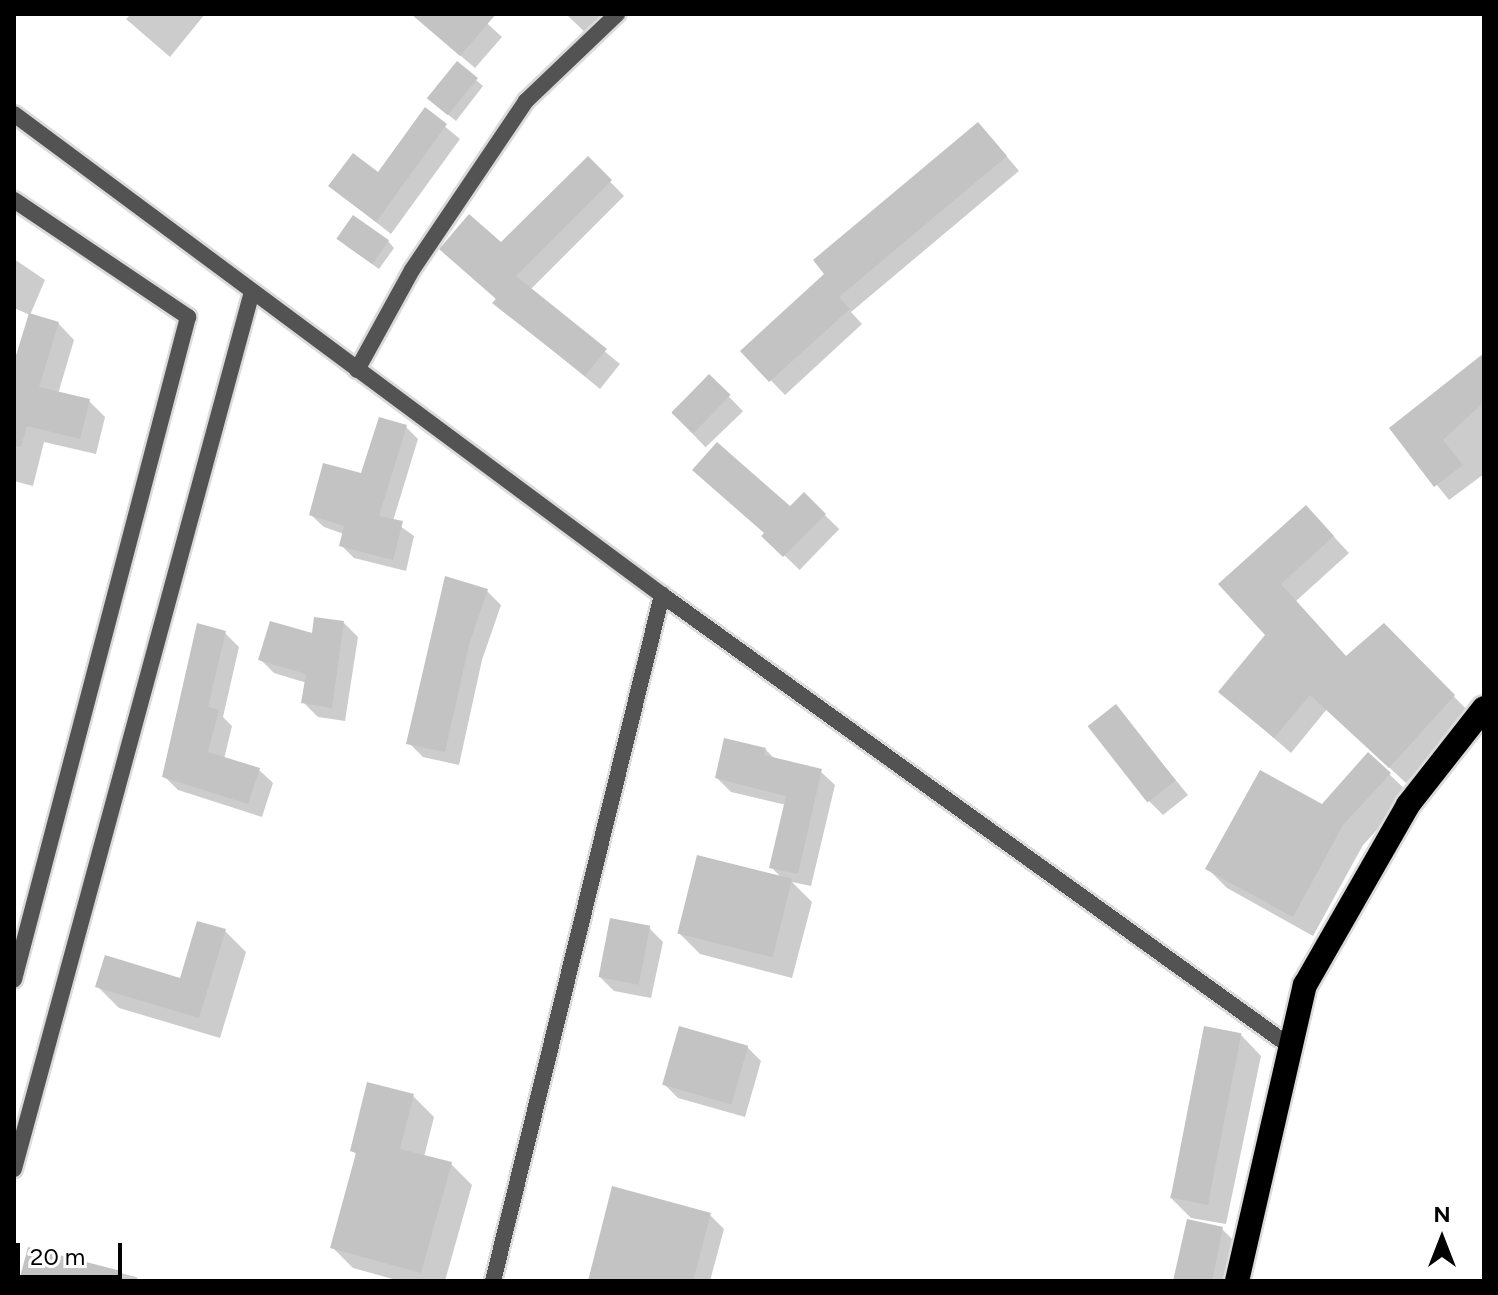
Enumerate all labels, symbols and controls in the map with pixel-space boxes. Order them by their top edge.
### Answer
north arrow [1402,1199,1482,1279]
text: N [1433,1201,1451,1228]
scale bar [20,1227,126,1277]
text: 20 m [30,1242,85,1271]

